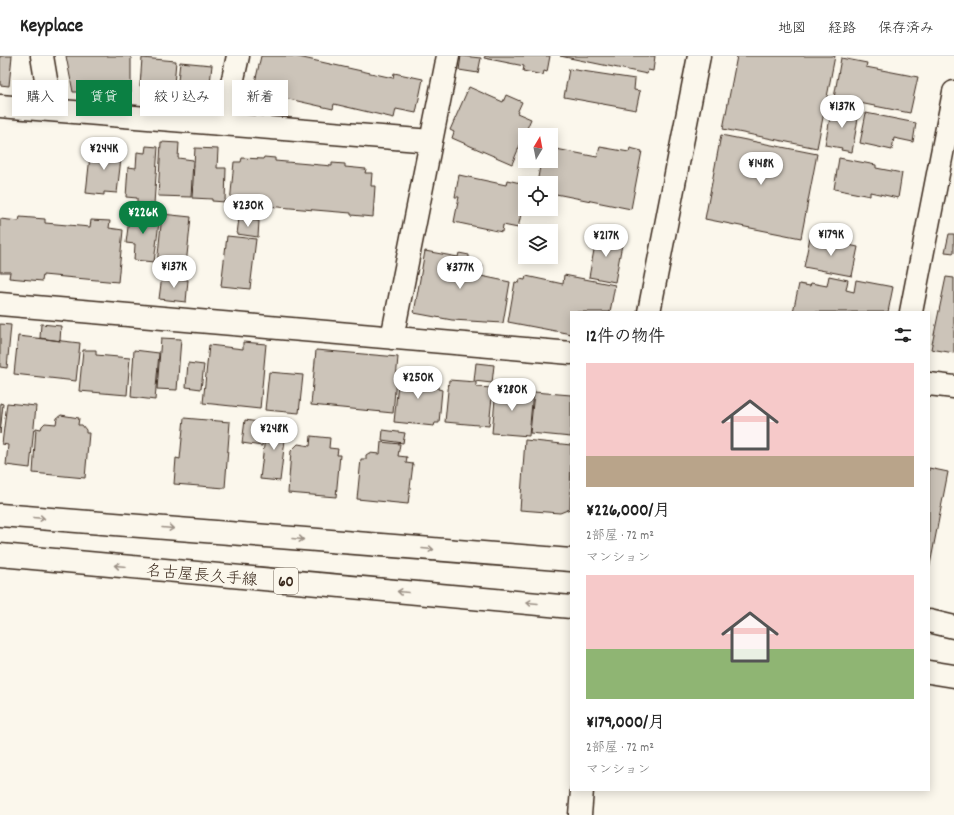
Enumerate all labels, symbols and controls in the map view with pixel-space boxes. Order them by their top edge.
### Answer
text: Keyplace [20,14,83,41]
text: 地図 [778,19,806,39]
text: 経路 [828,19,856,39]
text: 保存済み [878,19,934,39]
chip: 購入 [12,80,68,116]
chip: 賃貸 [76,80,132,116]
chip: 絞り込み [140,80,224,116]
chip: 新着 [232,80,288,116]
pin: ¥137K [814,95,870,129]
text: ¥137K [829,98,855,117]
north arrow [518,128,558,168]
map controls [518,128,558,264]
pin: ¥244K [76,137,132,171]
text: ¥244K [90,140,118,159]
pin: ¥148K [733,152,789,186]
text: ¥148K [748,155,774,174]
button: locate [518,176,558,216]
pin: ¥230K [220,194,276,228]
text: ¥230K [233,197,263,216]
pin: ¥226K [115,201,171,235]
text: ¥226K [128,204,158,223]
pin: ¥179K [803,223,859,257]
button: layers [518,224,558,264]
pin: ¥217K [578,224,634,258]
text: ¥179K [818,226,844,245]
text: ¥217K [593,227,619,246]
pin: ¥137K [146,255,202,289]
pin: ¥377K [432,256,488,290]
text: ¥137K [161,258,187,277]
text: ¥377K [446,259,474,278]
icon: filters [892,324,914,346]
text: 12件の物件 [586,326,665,350]
pin: ¥250K [390,366,446,400]
text: ¥250K [402,369,434,388]
pin: ¥280K [484,378,540,412]
text: ¥280K [497,381,527,400]
icon: home [714,389,786,461]
pin: ¥248K [246,417,302,451]
text: ¥248K [260,420,288,439]
text: ¥226,000/月 [586,500,670,524]
one-way arrow [32,514,45,522]
one-way arrow [161,525,174,532]
text: 2部屋 · 72 m² [586,527,654,546]
one-way arrow [291,535,304,542]
one-way arrow [421,545,434,552]
text: マンション [586,549,650,568]
street label: 名古屋長久手線 [145,560,259,593]
one-way arrow [114,563,127,570]
road number: 60 [274,568,298,594]
one-way arrow [397,588,410,595]
one-way arrow [526,600,539,607]
icon: home [714,601,786,673]
text: ¥179,000/月 [586,712,665,736]
text: 2部屋 · 72 m² [586,739,654,758]
text: マンション [586,761,650,780]

